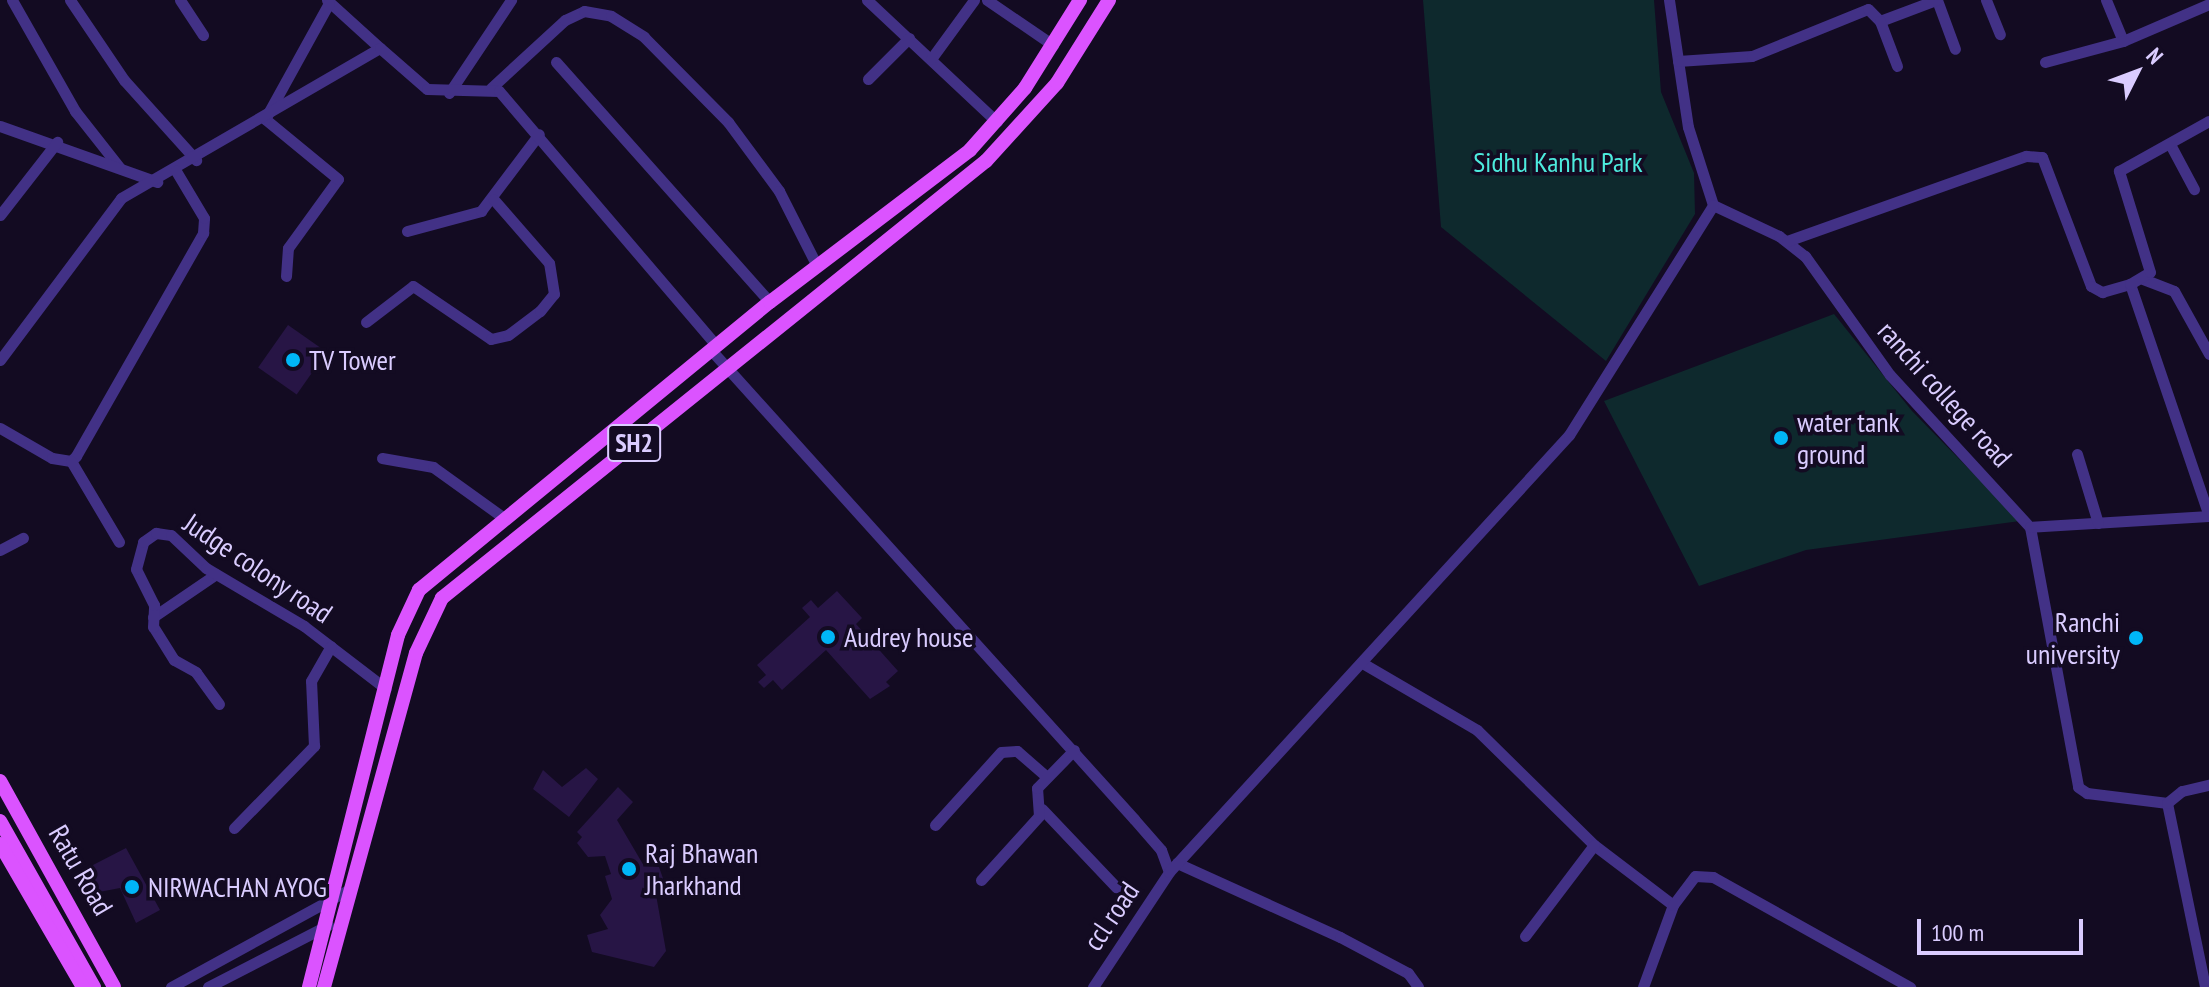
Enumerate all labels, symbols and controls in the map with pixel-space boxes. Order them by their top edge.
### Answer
north arrow [2097,32,2177,112]
text: N [2140,42,2169,70]
park label: Sidhu Kanhu Park [1473,145,1643,179]
street label: ranchi college road [1871,314,2019,474]
place label: TV Tower [309,343,397,377]
marker: TV Tower [284,351,302,369]
place label: water tank ground [1797,405,1899,471]
road number: SH2 [606,421,662,465]
marker: water tank ground [1772,429,1790,447]
street label: Judge colony road [177,506,339,630]
place label: Ranchi university [2026,605,2120,671]
place label: Audrey house [844,620,974,654]
marker: Audrey house [819,628,837,646]
marker: Ranchi university [2127,629,2145,647]
street label: Ratu Road [42,819,120,921]
place label: Raj Bhawan Jharkhand [645,836,758,902]
marker: Raj Bhawan Jharkhand [620,860,638,878]
place label: NIRWACHAN AYOG [148,870,328,904]
street label: ccl road [1076,876,1146,956]
marker: NIRWACHAN AYOG [123,878,141,896]
scale bar [1921,903,2087,953]
text: 100 m [1931,917,1984,948]

